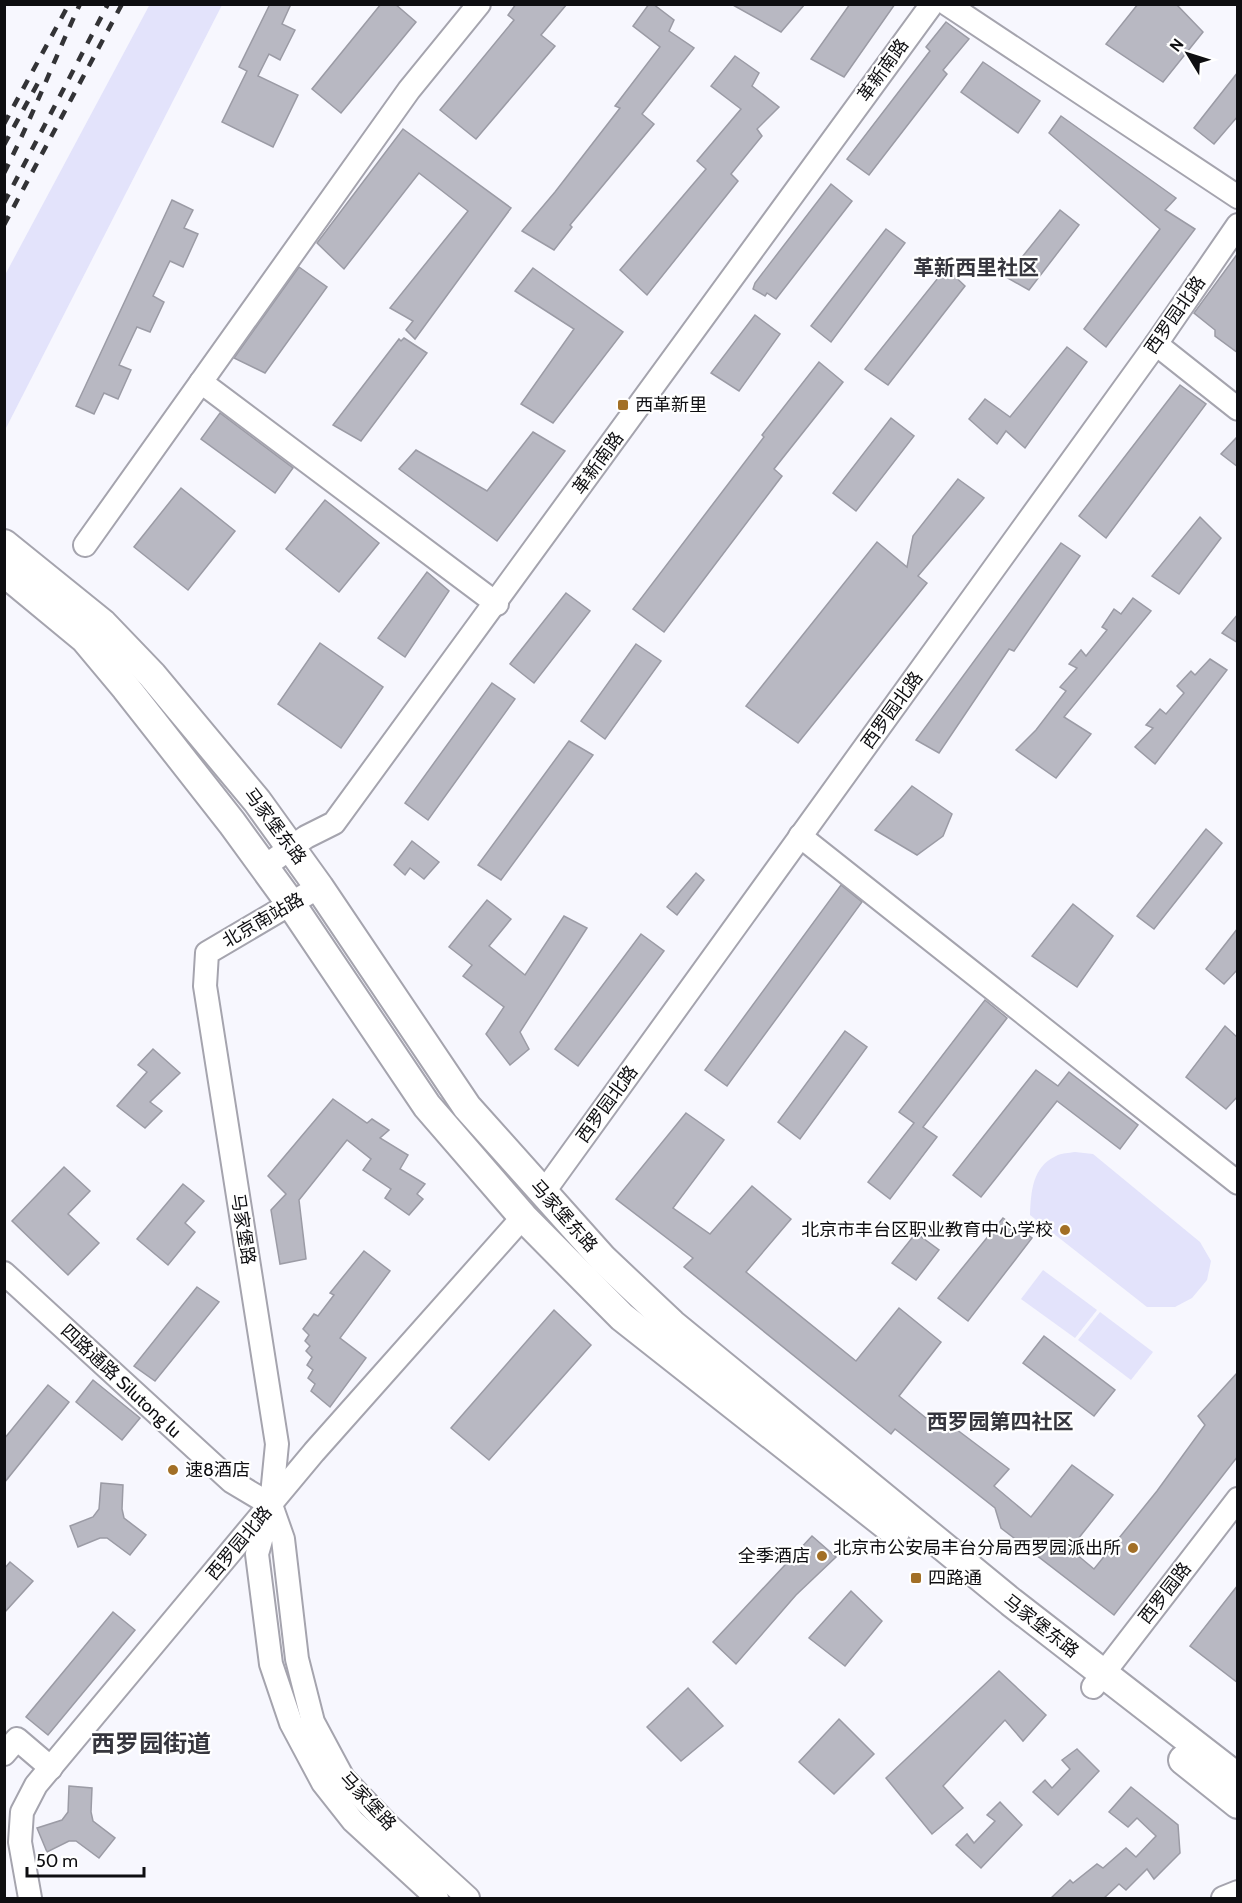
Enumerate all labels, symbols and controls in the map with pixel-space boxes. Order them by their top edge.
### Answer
north arrow [1158,24,1218,84]
street label: 革新南路 [853,34,913,106]
text: N [1166,35,1188,55]
district label: 革新西里社区 [913,255,1039,280]
street label: 西罗园北路 [1140,272,1210,358]
place label: 西革新里 [635,394,707,416]
marker: 西革新里 [616,398,630,412]
street label: 革新南路 [568,427,628,499]
street label: 西罗园北路 [857,667,927,753]
street label: 马家堡东路 [239,783,311,869]
street label: 北京南站路 [219,888,307,952]
street label: 西罗园北路 [572,1061,642,1147]
street label: 马家堡东路 [526,1175,602,1257]
street label: 马家堡路 [227,1192,259,1266]
place label: 北京市丰台区职业教育中心学校 [801,1219,1053,1241]
marker: 北京市丰台区职业教育中心学校 [1058,1223,1072,1237]
street label: 四路通路 Silutong lu [56,1320,186,1442]
district label: 西罗园第四社区 [927,1409,1074,1434]
place label: 速8酒店 [185,1459,250,1481]
marker: 速8酒店 [166,1463,180,1477]
street label: 西罗园北路 [202,1501,276,1585]
place label: 北京市公安局丰台分局西罗园派出所 [833,1537,1121,1559]
marker: 北京市公安局丰台分局西罗园派出所 [1126,1541,1140,1555]
place label: 全季酒店 [738,1545,810,1567]
marker: 全季酒店 [815,1549,829,1563]
street label: 西罗园路 [1134,1558,1196,1628]
place label: 四路通 [928,1567,982,1589]
marker: 四路通 [909,1571,923,1585]
street label: 马家堡东路 [999,1590,1083,1662]
district label: 西罗园街道 [91,1729,211,1758]
street label: 马家堡路 [335,1767,401,1835]
scale bar [27,1840,144,1878]
text: 50 m [36,1850,78,1872]

